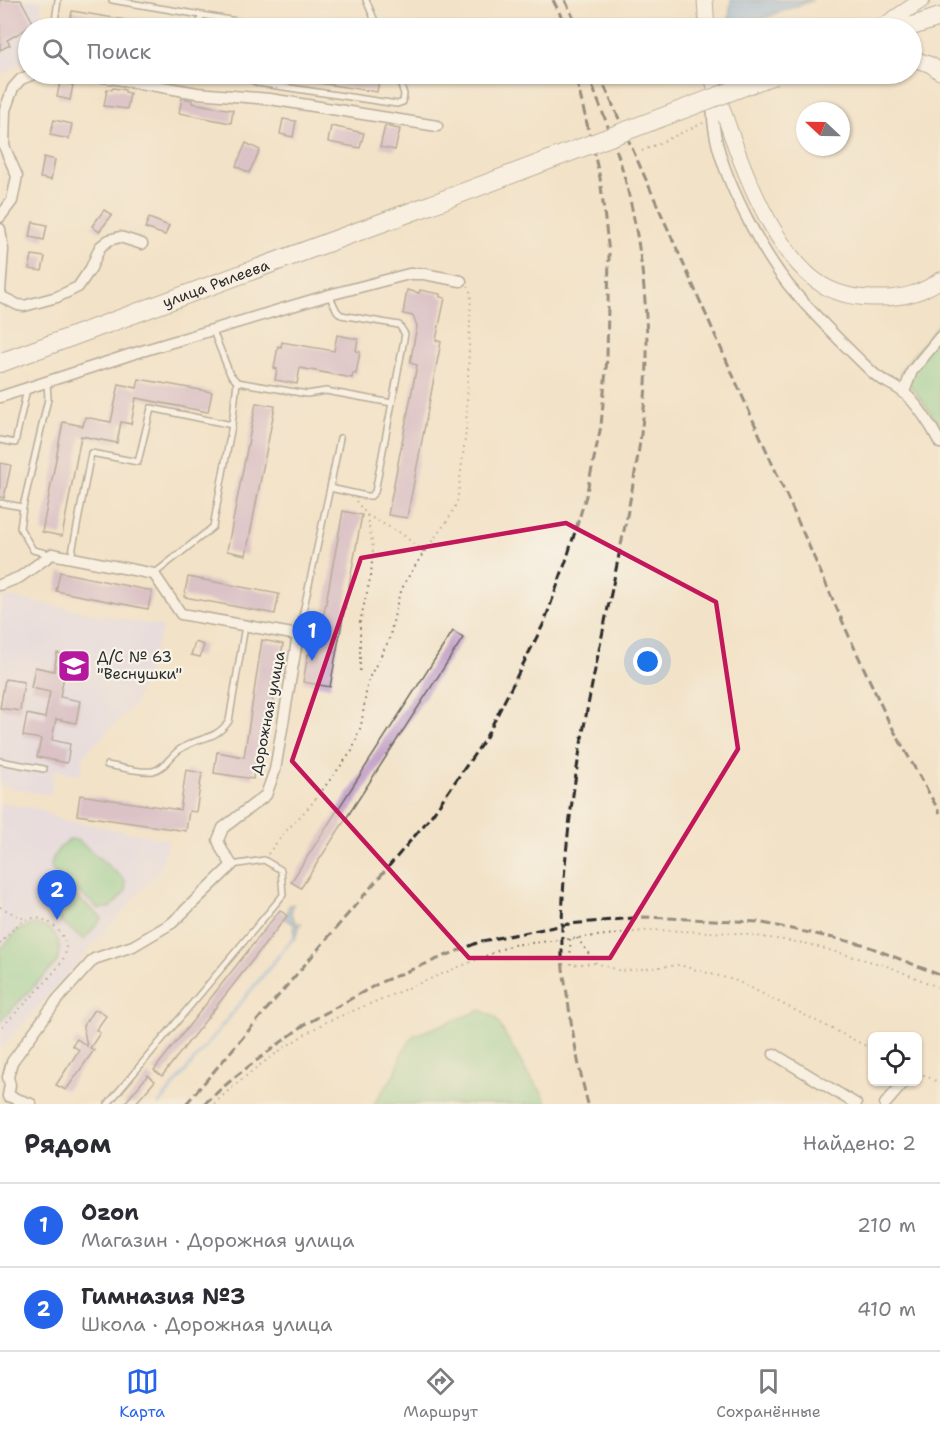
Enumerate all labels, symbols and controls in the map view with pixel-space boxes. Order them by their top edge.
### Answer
search box [18,18,922,84]
icon: search [39,35,72,68]
text: Поиск [87,37,151,66]
north arrow [796,102,850,156]
street label: улица Рылеева [160,255,273,312]
pin: 1 [292,612,332,661]
place label: Д/С № 63 "Веснушки" [97,647,182,684]
your location [633,647,662,676]
school or university icon: Д/С № 63 "Веснушки" [56,648,92,684]
street label: Дорожная улица [246,649,290,776]
pin: 2 [38,870,76,920]
map controls [868,1032,922,1086]
button: locate [868,1032,922,1086]
text: Рядом [24,1126,111,1161]
text: Найдено: 2 [803,1130,916,1156]
text: Ozon [81,1198,139,1227]
text: 1 [39,1212,48,1238]
text: 210 m [857,1212,916,1238]
text: Магазин · Дорожная улица [81,1227,354,1253]
text: Гимназия №3 [81,1282,245,1311]
text: 2 [37,1296,51,1322]
text: 410 m [857,1296,916,1322]
text: Школа · Дорожная улица [81,1311,332,1337]
tab: Карта [119,1365,165,1422]
tab: Маршрут [403,1365,478,1422]
tab: Сохранённые [716,1365,821,1422]

